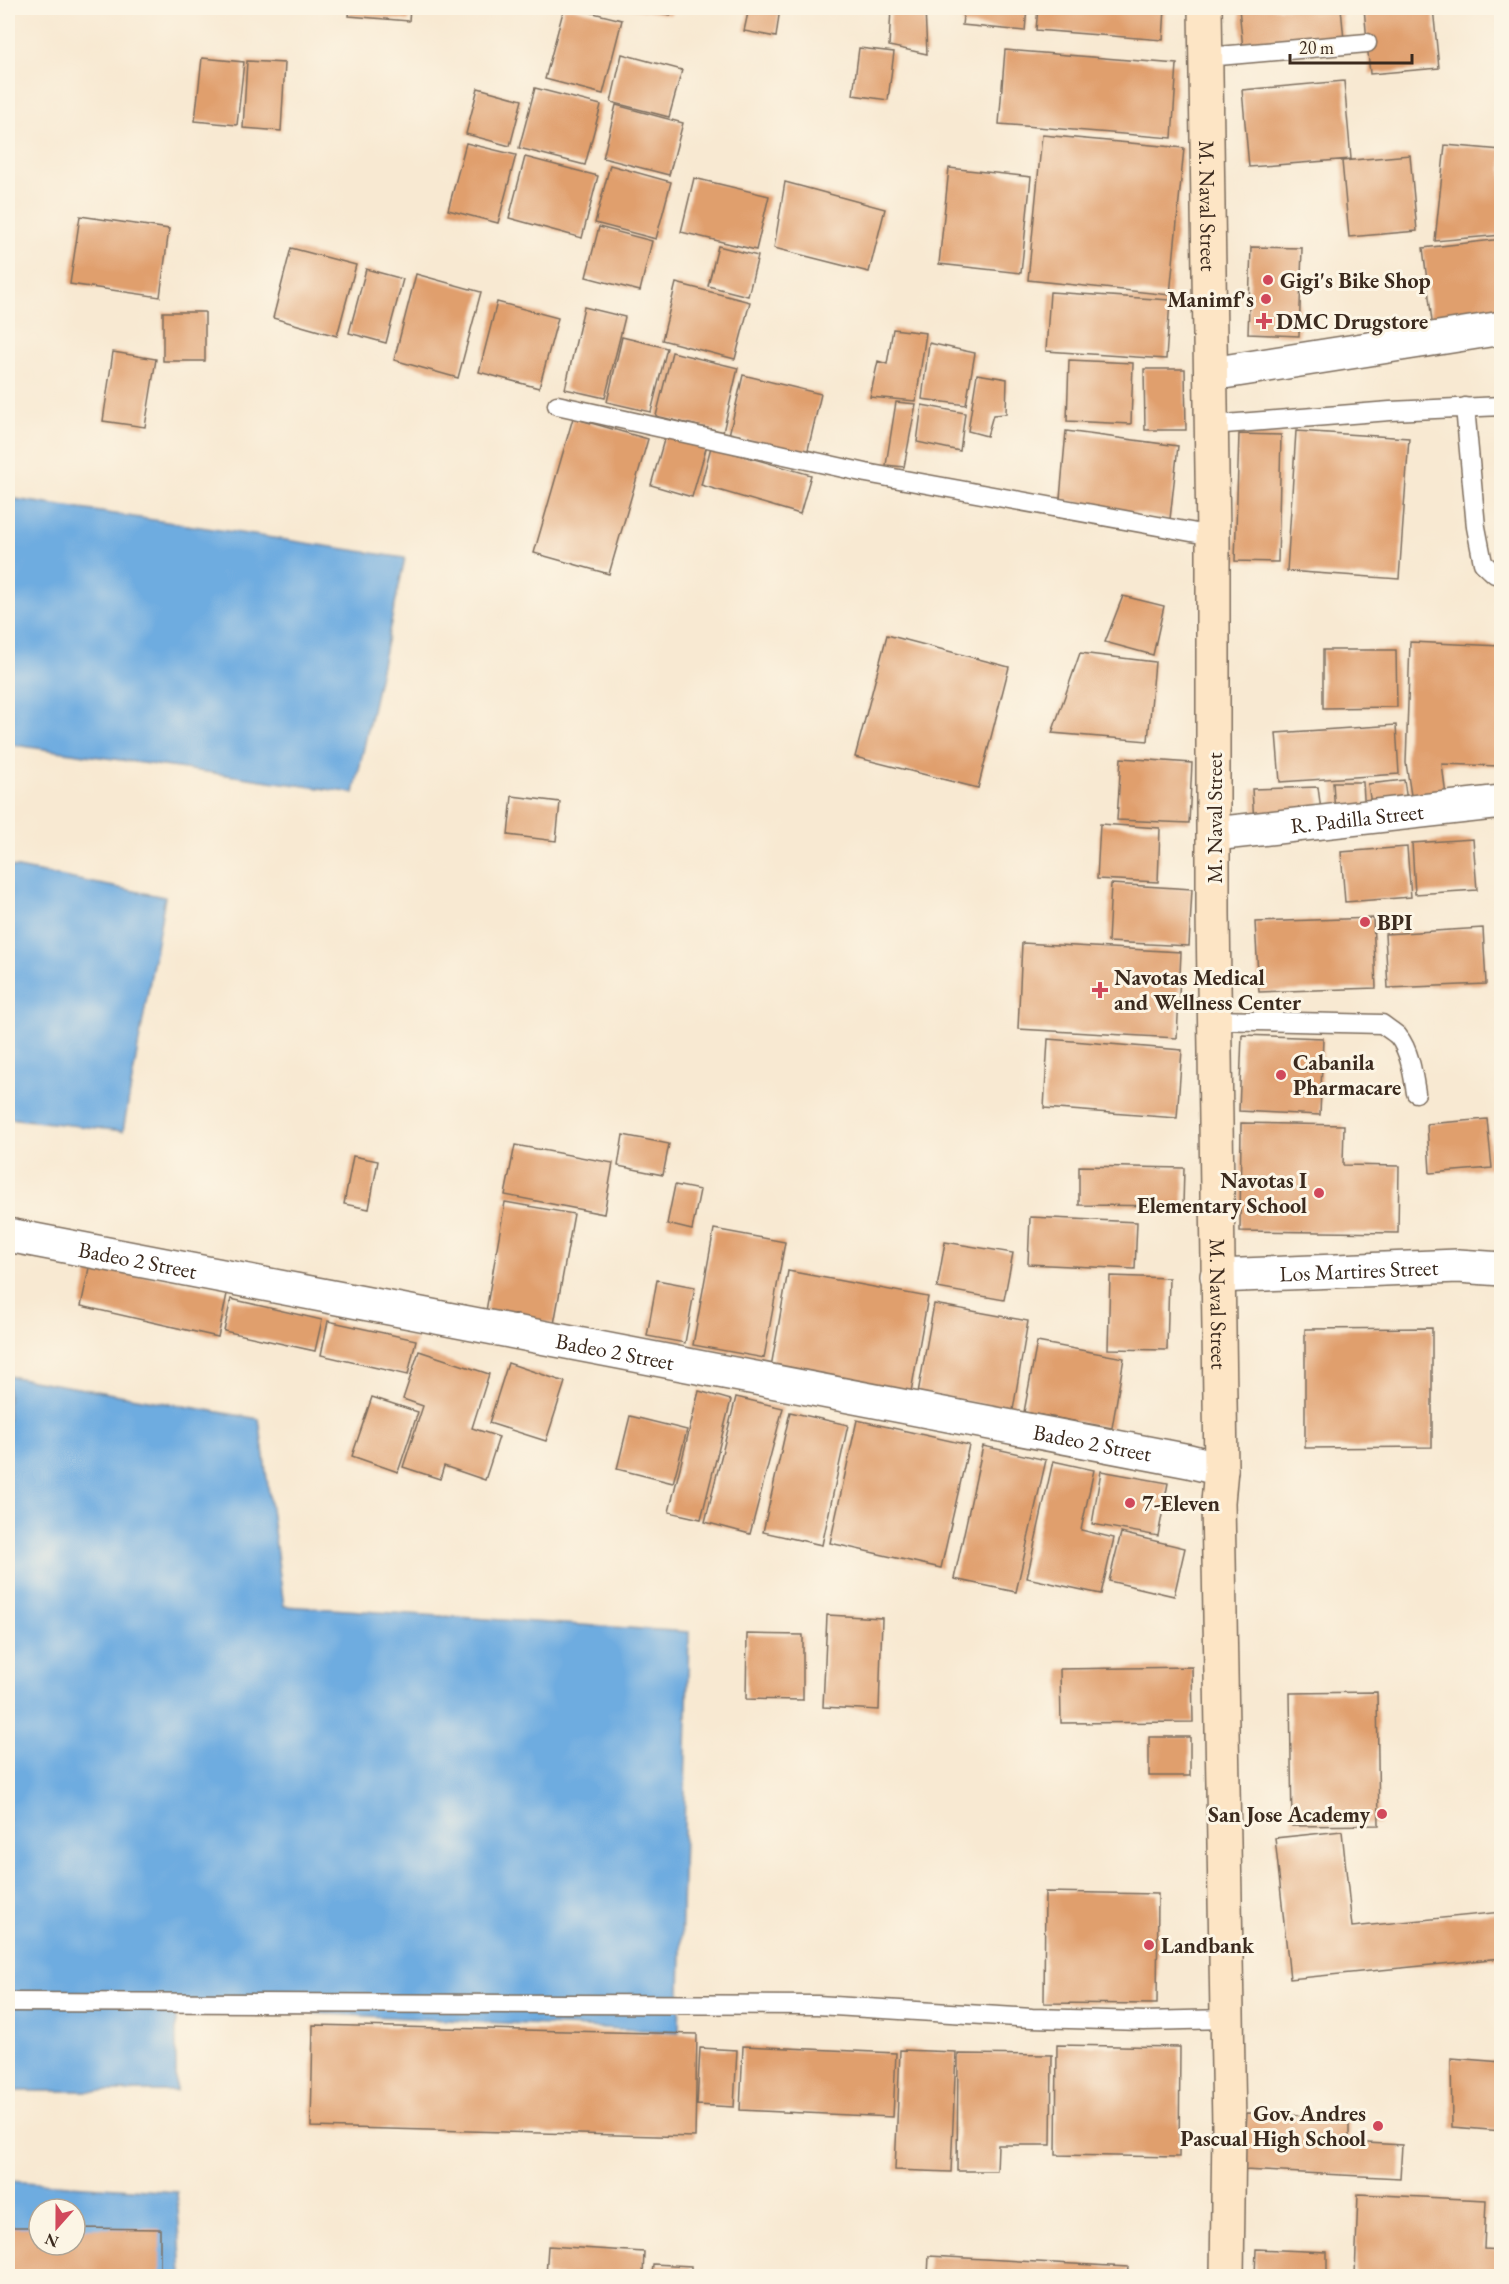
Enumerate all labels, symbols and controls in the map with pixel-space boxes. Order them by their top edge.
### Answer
scale bar [1290,27,1412,65]
text: 20 m [1299,36,1334,59]
street label: M. Naval Street [1192,140,1223,272]
place label: Gigi's Bike Shop [1280,266,1431,295]
marker: Gigi's Bike Shop [1261,273,1275,287]
place label: Manimf's [1167,285,1254,314]
marker: Manimf's [1259,292,1273,306]
place label: DMC Drugstore [1276,307,1428,336]
marker: DMC Drugstore [1257,314,1271,328]
street label: M. Naval Street [1200,752,1229,884]
street label: R. Padilla Street [1289,797,1425,840]
place label: BPI [1377,908,1412,937]
marker: BPI [1358,915,1372,929]
place label: Navotas Medical and Wellness Center [1114,963,1302,1017]
marker: Navotas Medical and Wellness Center [1091,981,1109,999]
place label: Cabanila Pharmacare [1293,1048,1401,1102]
marker: Cabanila Pharmacare [1274,1068,1288,1082]
place label: Navotas I Elementary School [1137,1166,1307,1220]
marker: Navotas I Elementary School [1312,1186,1326,1200]
street label: Badeo 2 Street [76,1235,199,1286]
street label: M. Naval Street [1203,1238,1234,1370]
street label: Los Martires Street [1279,1253,1439,1288]
street label: Badeo 2 Street [553,1326,677,1377]
street label: Badeo 2 Street [1031,1417,1154,1469]
place label: 7-Eleven [1142,1489,1220,1518]
marker: 7-Eleven [1123,1496,1137,1510]
place label: San Jose Academy [1208,1800,1370,1829]
marker: San Jose Academy [1375,1807,1389,1821]
place label: Landbank [1161,1931,1255,1960]
marker: Landbank [1142,1938,1156,1952]
place label: Gov. Andres Pascual High School [1180,2099,1366,2153]
marker: Gov. Andres Pascual High School [1371,2119,1385,2133]
north arrow [27,2197,87,2257]
text: N [42,2228,62,2253]

